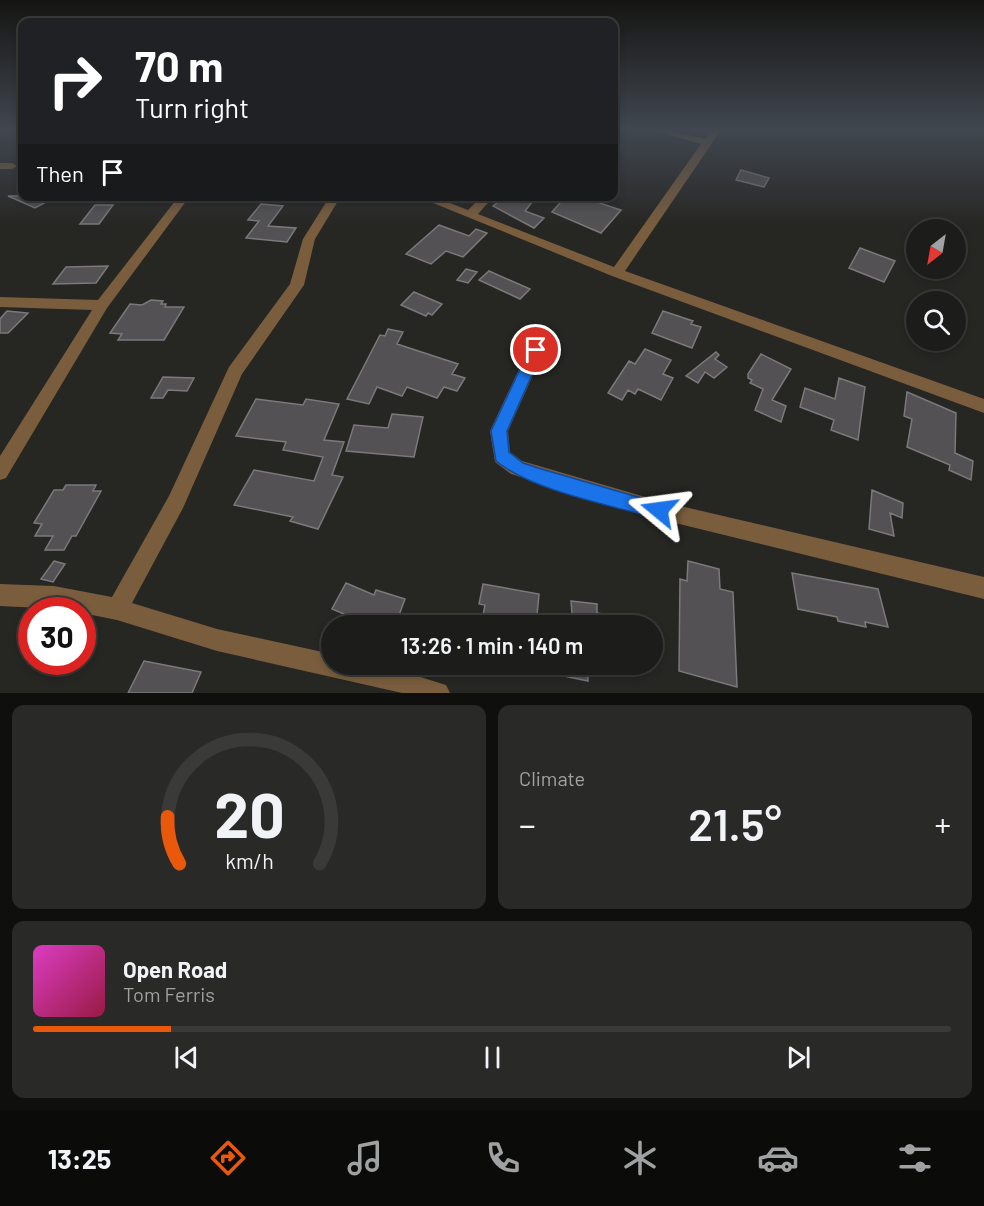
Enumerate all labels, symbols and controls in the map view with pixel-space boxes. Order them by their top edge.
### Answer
text: 70 m [135,40,223,90]
icon: right [36,42,114,120]
text: Turn right [135,91,249,123]
icon: arrive [96,156,129,189]
text: Then [36,160,84,186]
north arrow [906,219,966,279]
map controls [906,219,966,351]
button: search [906,291,966,351]
pin [510,324,561,375]
icon: arrive [519,333,552,366]
position arrow [627,478,691,542]
speed limit sign: 30 [18,597,96,675]
text: 13:26 · 1 min · 140 m [401,632,583,658]
text: Climate [519,766,585,790]
text: 20 [214,776,284,850]
text: 21.5° [688,796,782,850]
text: − [519,804,536,844]
text: + [934,804,951,844]
text: km/h [225,848,273,873]
text: Open Road [123,956,227,982]
text: Tom Ferris [123,982,215,1006]
icon: previous [170,1041,203,1074]
icon: pause [476,1041,509,1074]
icon: next [782,1041,815,1074]
icon: directions [207,1137,249,1179]
icon: music [344,1137,386,1179]
icon: phone [482,1137,524,1179]
icon: climate [619,1137,661,1179]
icon: car [757,1137,799,1179]
icon: filters [894,1137,936,1179]
text: 13:25 [48,1142,111,1174]

